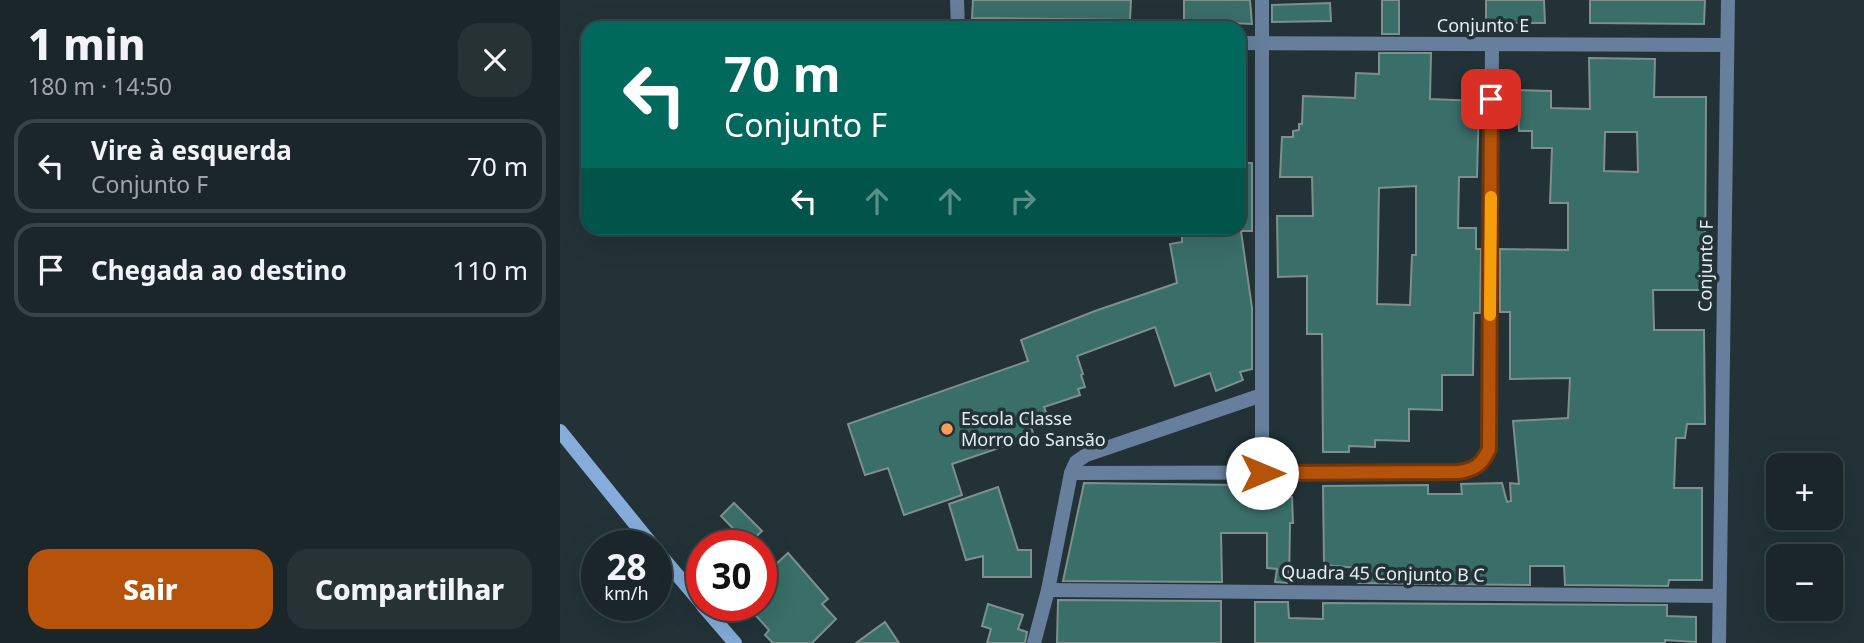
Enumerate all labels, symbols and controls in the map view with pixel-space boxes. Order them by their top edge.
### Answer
street label: Conjunto E [1437,13,1529,37]
text: 1 min [28,15,145,72]
button: close [458,23,532,97]
text: 70 m [724,40,841,106]
icon: left [609,49,700,140]
pin [1461,69,1521,129]
text: 180 m · 14:50 [28,70,172,102]
icon: arrive [1472,80,1510,118]
text: Conjunto F [724,103,887,146]
text: Vire à esquerda [91,132,292,168]
icon: left [32,147,70,185]
text: 70 m [467,148,528,184]
text: Conjunto F [91,168,208,200]
icon: left [785,182,823,220]
icon: ahead [858,182,896,220]
icon: ahead [931,182,969,220]
icon: right [1004,182,1042,220]
street label: Conjunto F [1692,220,1718,312]
icon: arrive [32,251,70,289]
text: Chegada ao destino [91,252,347,288]
text: 110 m [452,252,528,288]
place label: Escola Classe Morro do Sansão [961,406,1106,451]
marker: Escola Classe Morro do Sansão [939,421,955,437]
position arrow [1225,436,1299,510]
map controls [1766,453,1843,621]
button: + [1766,453,1843,530]
speed limit sign: 30 [686,530,777,621]
text: 28 [606,543,647,590]
button: − [1766,544,1843,621]
button: Sair [28,549,273,629]
button: Compartilhar [287,549,532,629]
street label: Quadra 45 Conjunto B C [1281,559,1485,587]
text: km/h [604,581,649,605]

